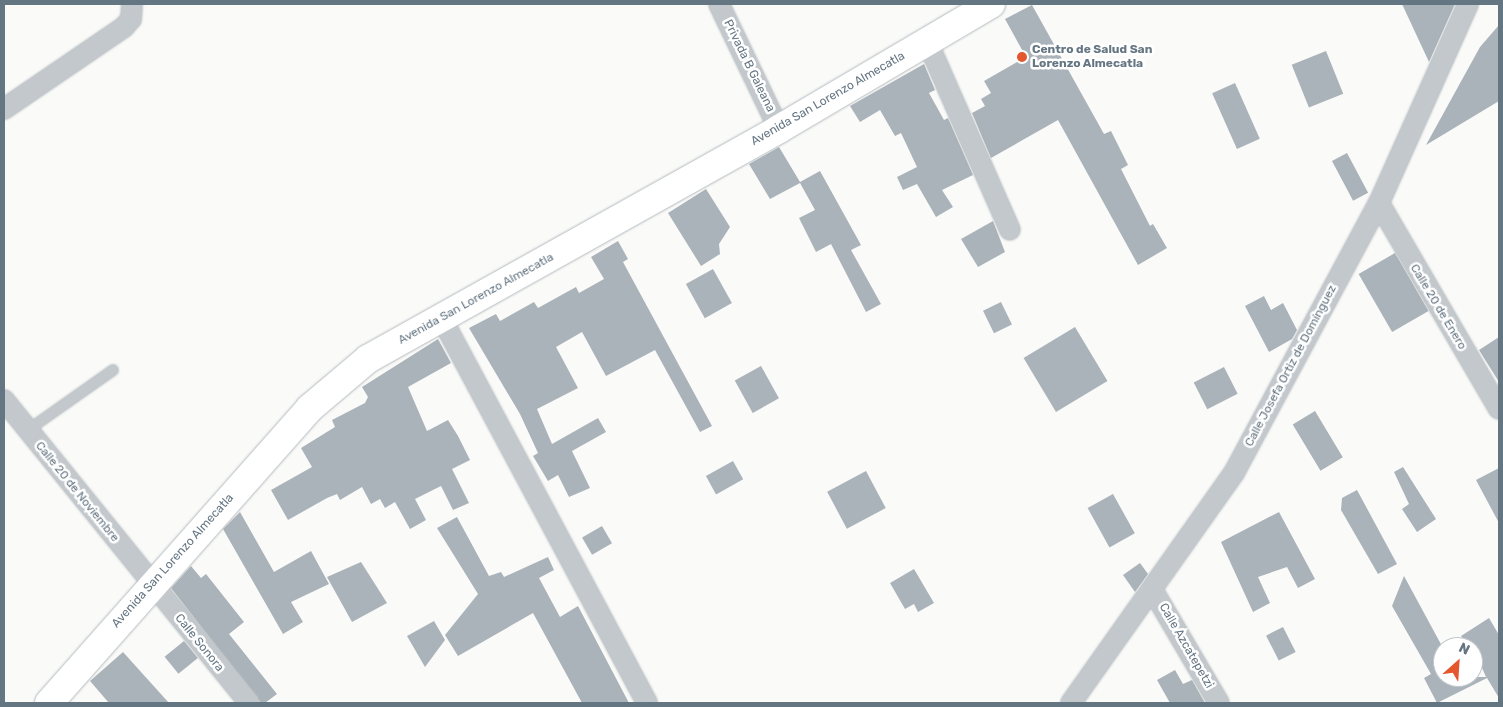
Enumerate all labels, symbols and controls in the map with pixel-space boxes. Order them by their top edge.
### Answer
street label: Privada B Galeana [720,18,778,114]
place label: Centro de Salud San Lorenzo Almecatla [1032,43,1152,71]
street label: Avenida San Lorenzo Almecatla [748,49,908,149]
marker: Centro de Salud San Lorenzo Almecatla [1016,51,1028,63]
street label: Avenida San Lorenzo Almecatla [396,250,556,348]
street label: Calle 20 de Enero [1407,262,1469,352]
street label: Calle Josefa Ortiz de Domínguez [1242,283,1340,449]
street label: Calle 20 de Noviembre [32,439,122,545]
street label: Avenida San Lorenzo Almecatla [109,491,237,631]
street label: Calle Azcatepetzi [1156,601,1216,691]
street label: Calle Sonora [171,611,227,675]
north arrow [1433,637,1483,687]
text: N [1456,639,1473,659]

